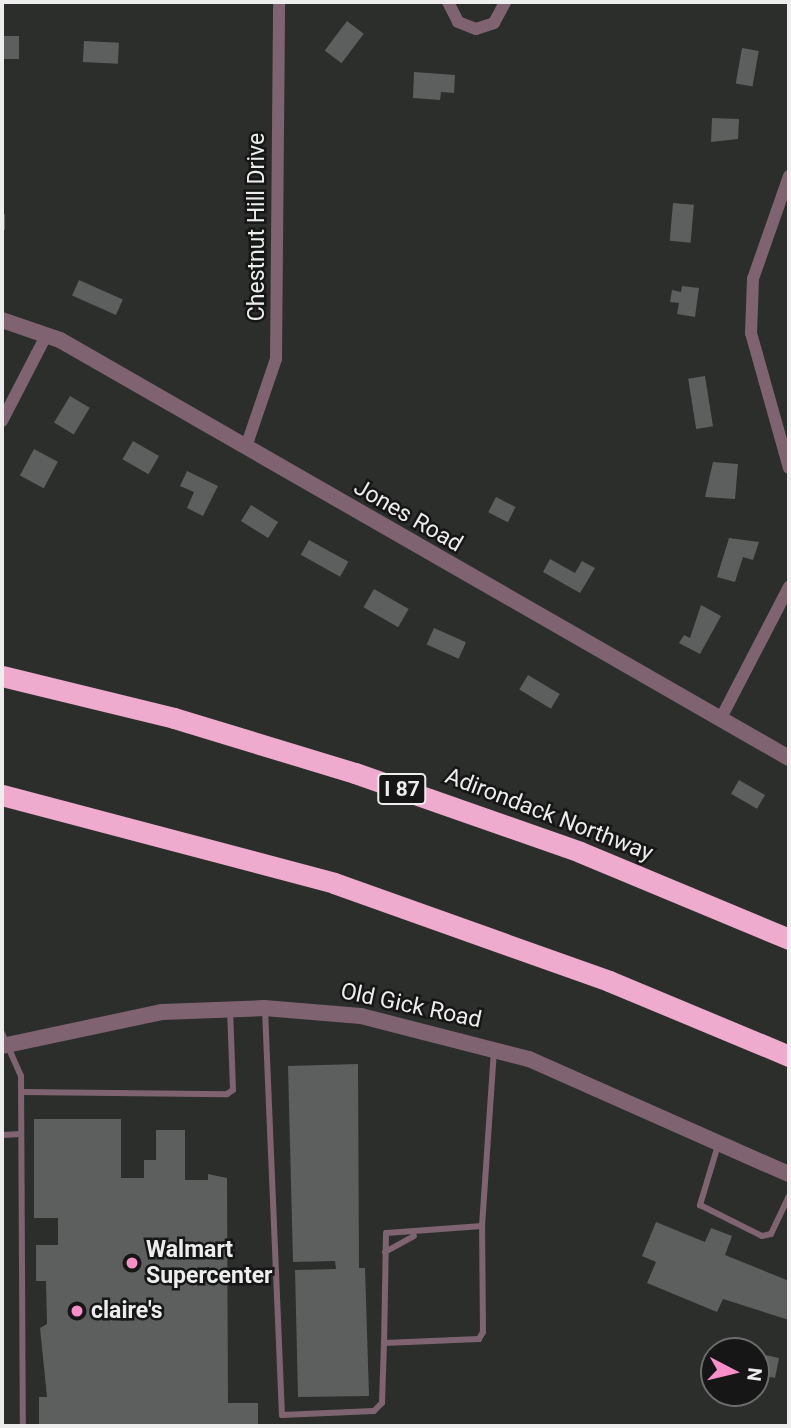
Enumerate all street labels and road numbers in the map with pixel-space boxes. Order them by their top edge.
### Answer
street label: Chestnut Hill Drive [243,133,271,321]
street label: Jones Road [349,474,467,558]
street label: Adirondack Northway [441,763,657,867]
road number: I 87 [376,772,428,806]
street label: Old Gick Road [338,978,484,1034]

